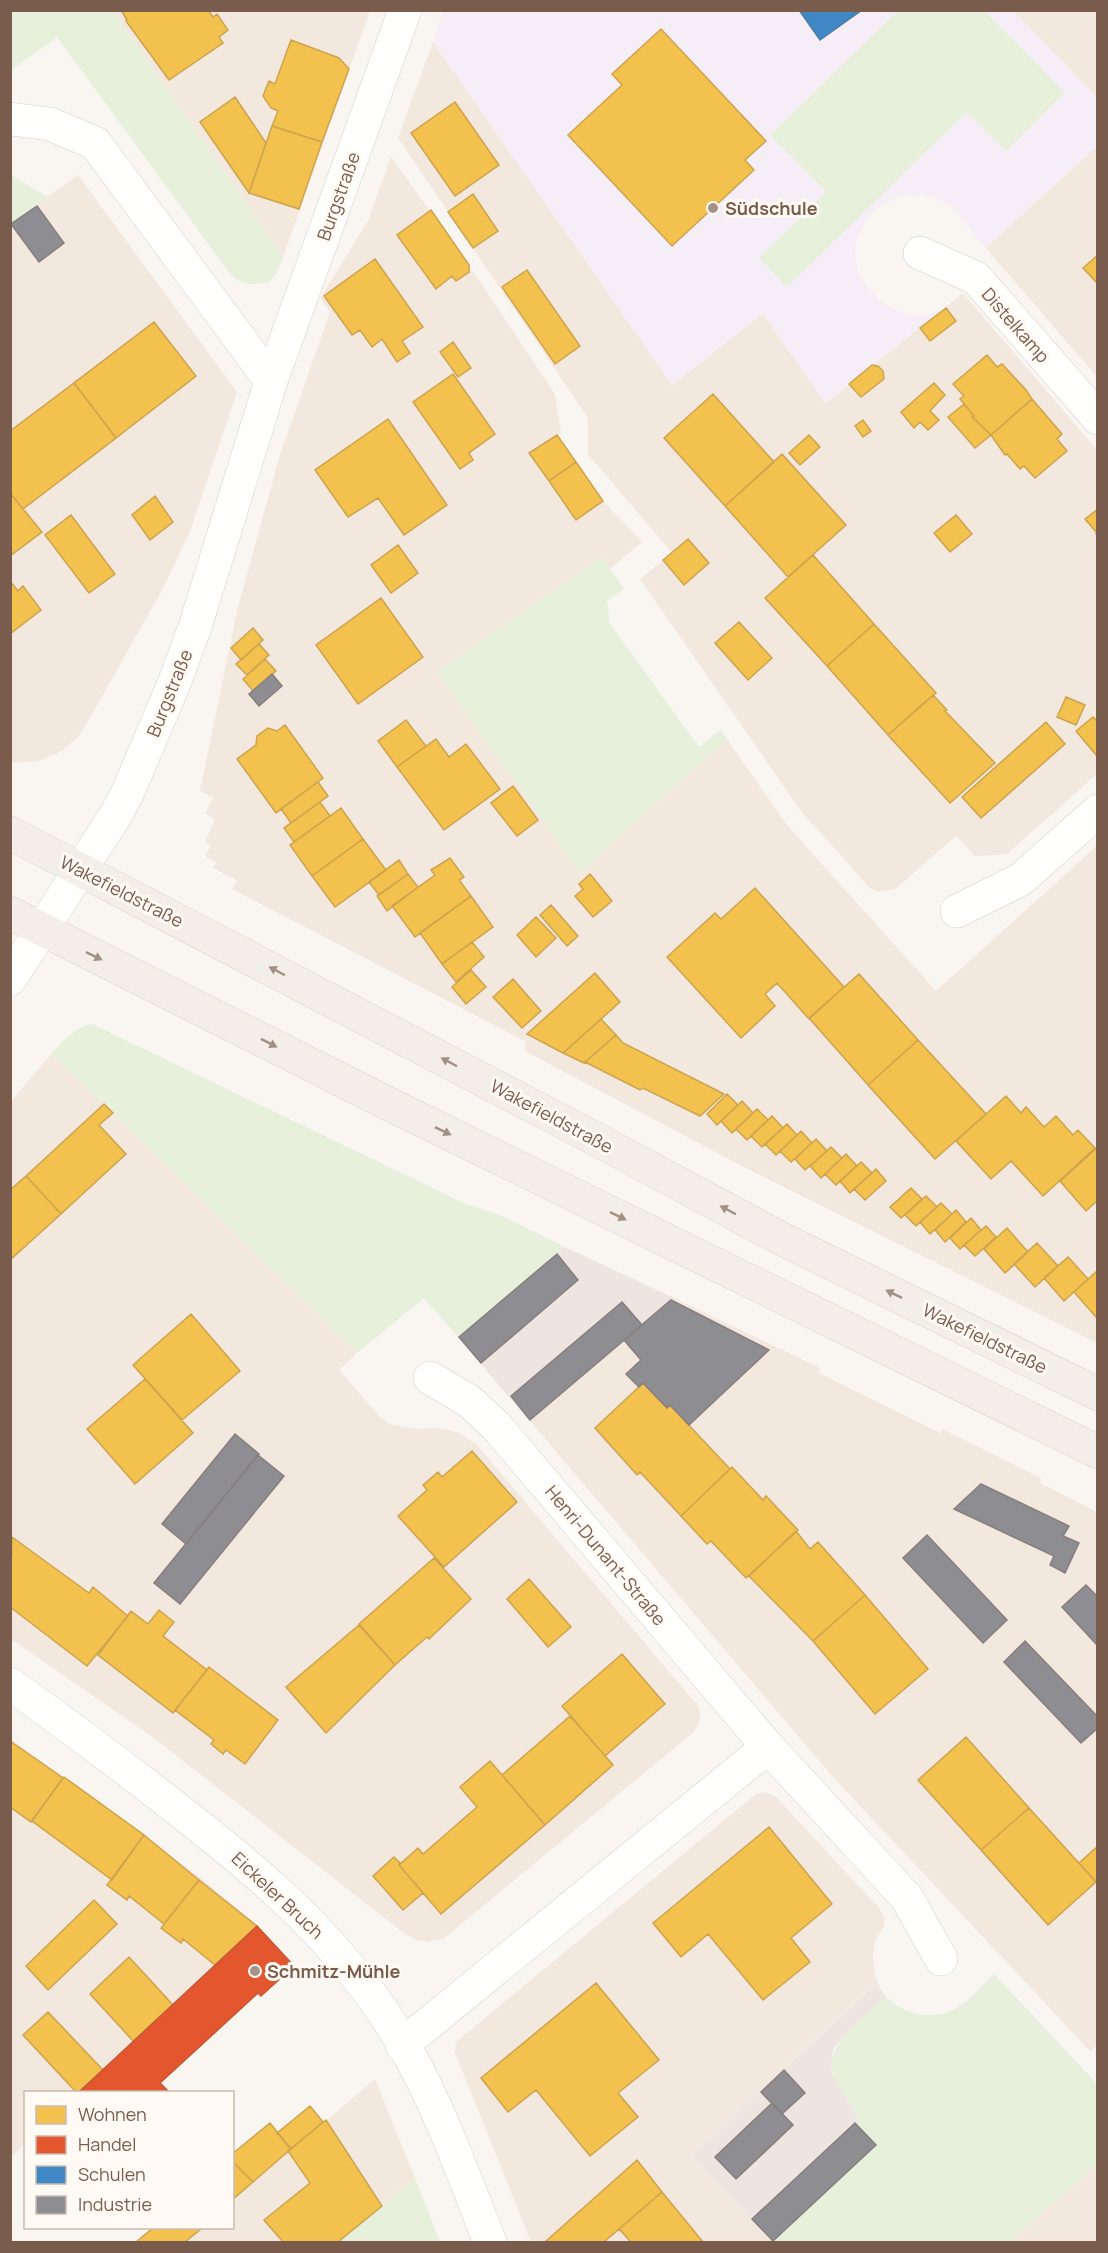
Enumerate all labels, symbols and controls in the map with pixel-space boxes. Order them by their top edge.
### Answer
street label: Burgstraße [311,148,365,244]
place label: Südschule [725,196,818,220]
marker: Südschule [706,201,720,215]
street label: Distelkamp [977,282,1055,368]
street label: Burgstraße [141,646,197,740]
street label: Wakefieldstraße [56,850,188,932]
one-way arrow [86,951,103,961]
one-way arrow [268,966,285,976]
one-way arrow [260,1039,277,1048]
one-way arrow [440,1057,457,1067]
street label: Wakefieldstraße [486,1074,618,1158]
one-way arrow [434,1125,452,1135]
one-way arrow [719,1205,736,1215]
one-way arrow [610,1212,627,1221]
one-way arrow [886,1289,903,1298]
street label: Wakefieldstraße [919,1297,1051,1379]
street label: Henri-Dunant-Straße [540,1480,672,1630]
street label: Eickeler Bruch [227,1846,329,1944]
place label: Schmitz-Mühle [267,1959,401,1983]
marker: Schmitz-Mühle [248,1964,262,1978]
legend [24,2091,234,2229]
text: Wohnen [78,2102,147,2126]
text: Handel [78,2132,136,2156]
text: Schulen [78,2162,146,2186]
text: Industrie [78,2192,152,2216]

